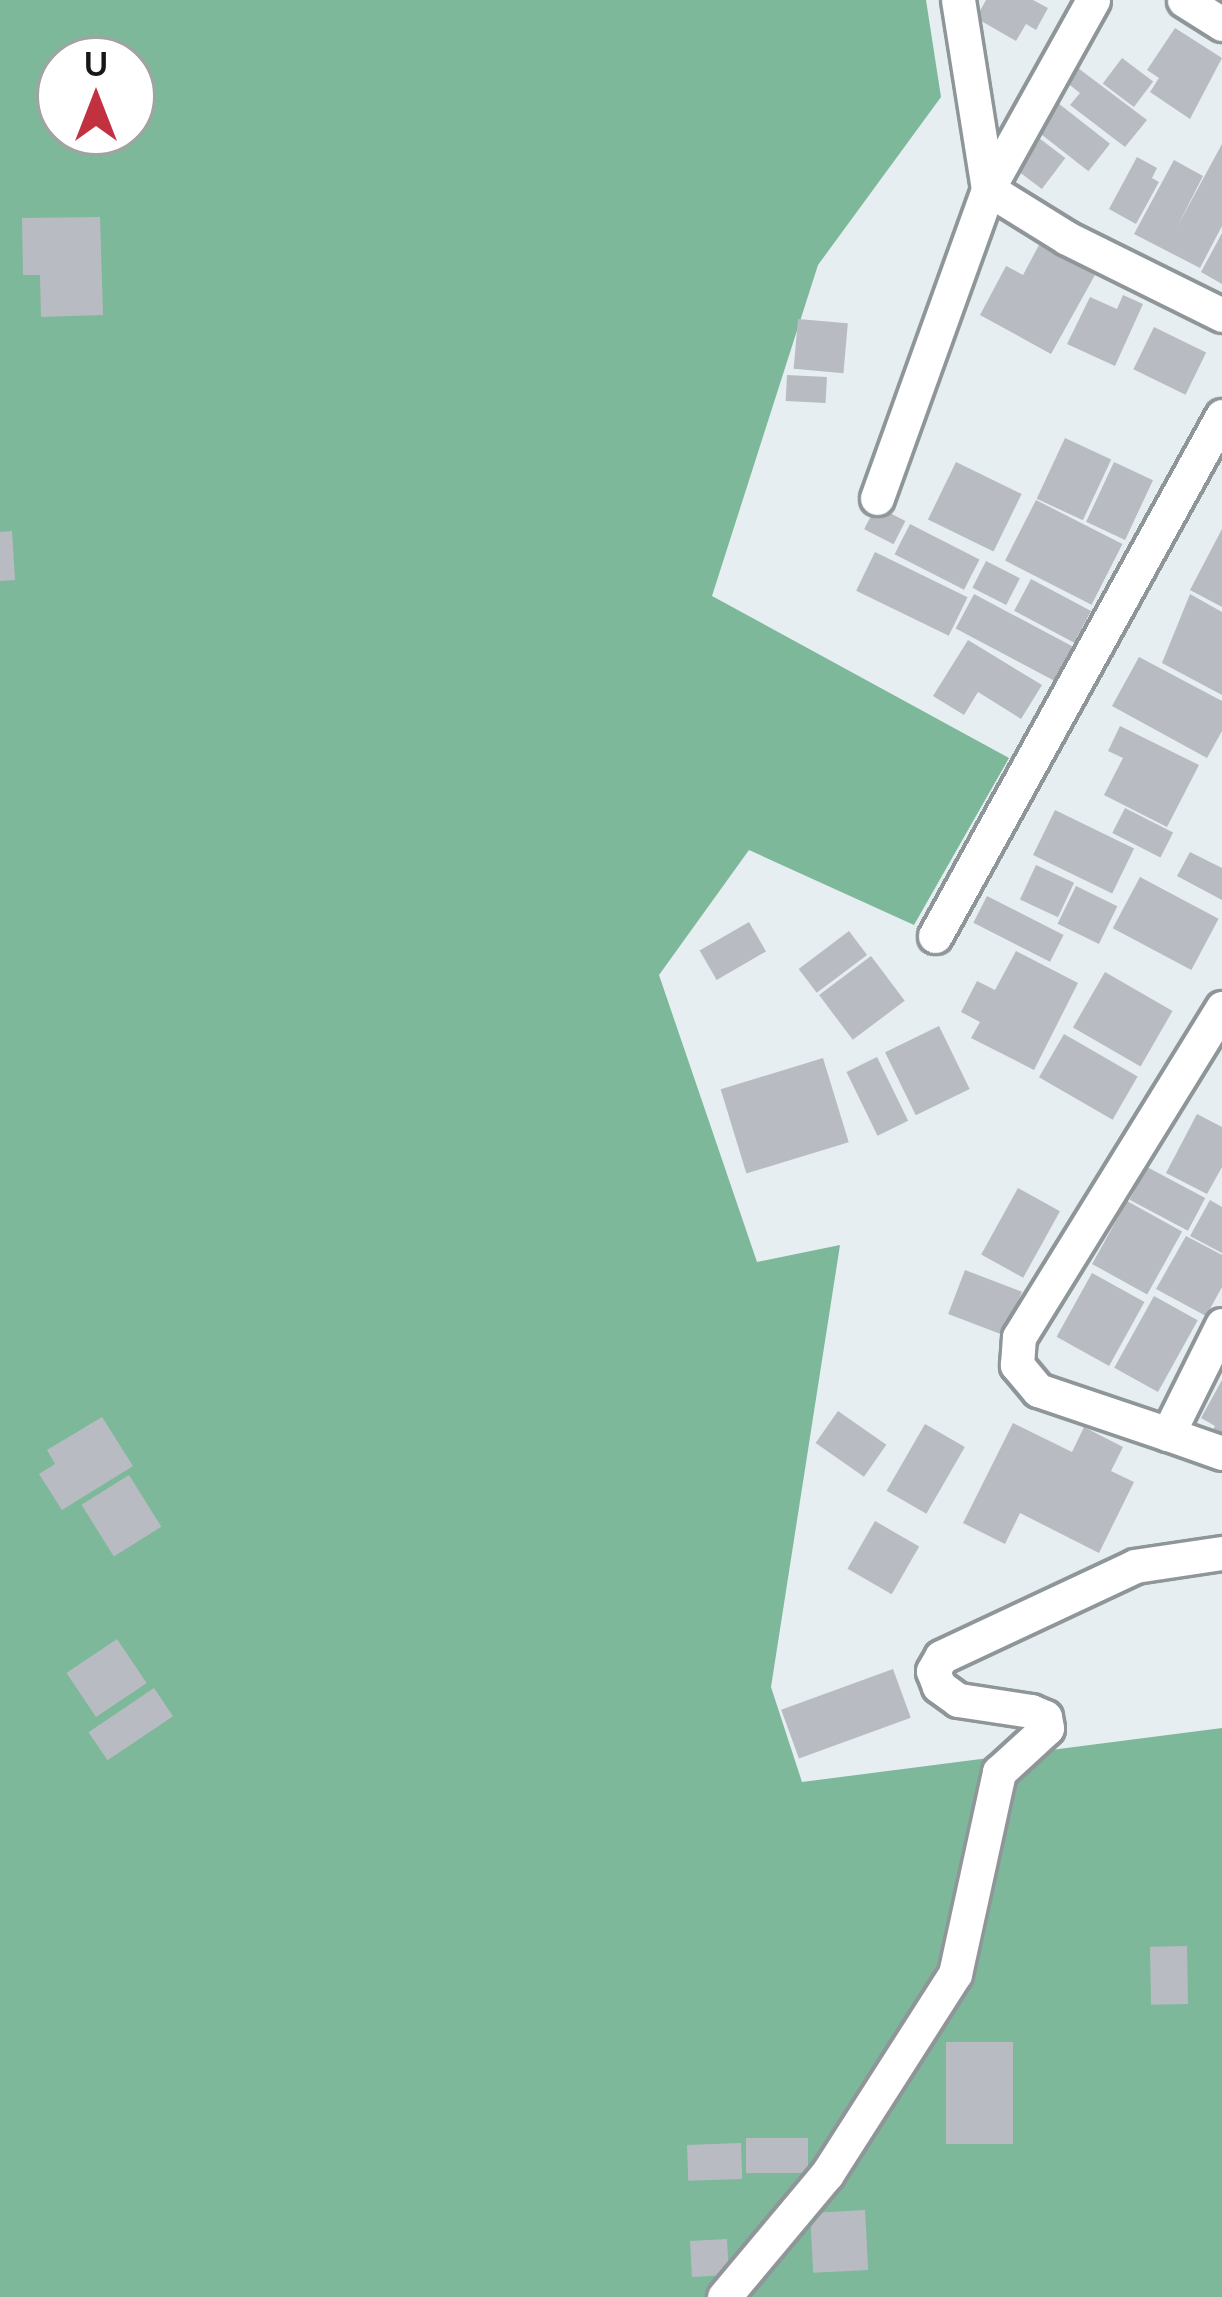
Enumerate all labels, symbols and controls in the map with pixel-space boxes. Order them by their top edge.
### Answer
north arrow [36,36,156,156]
text: U [84,43,108,83]

